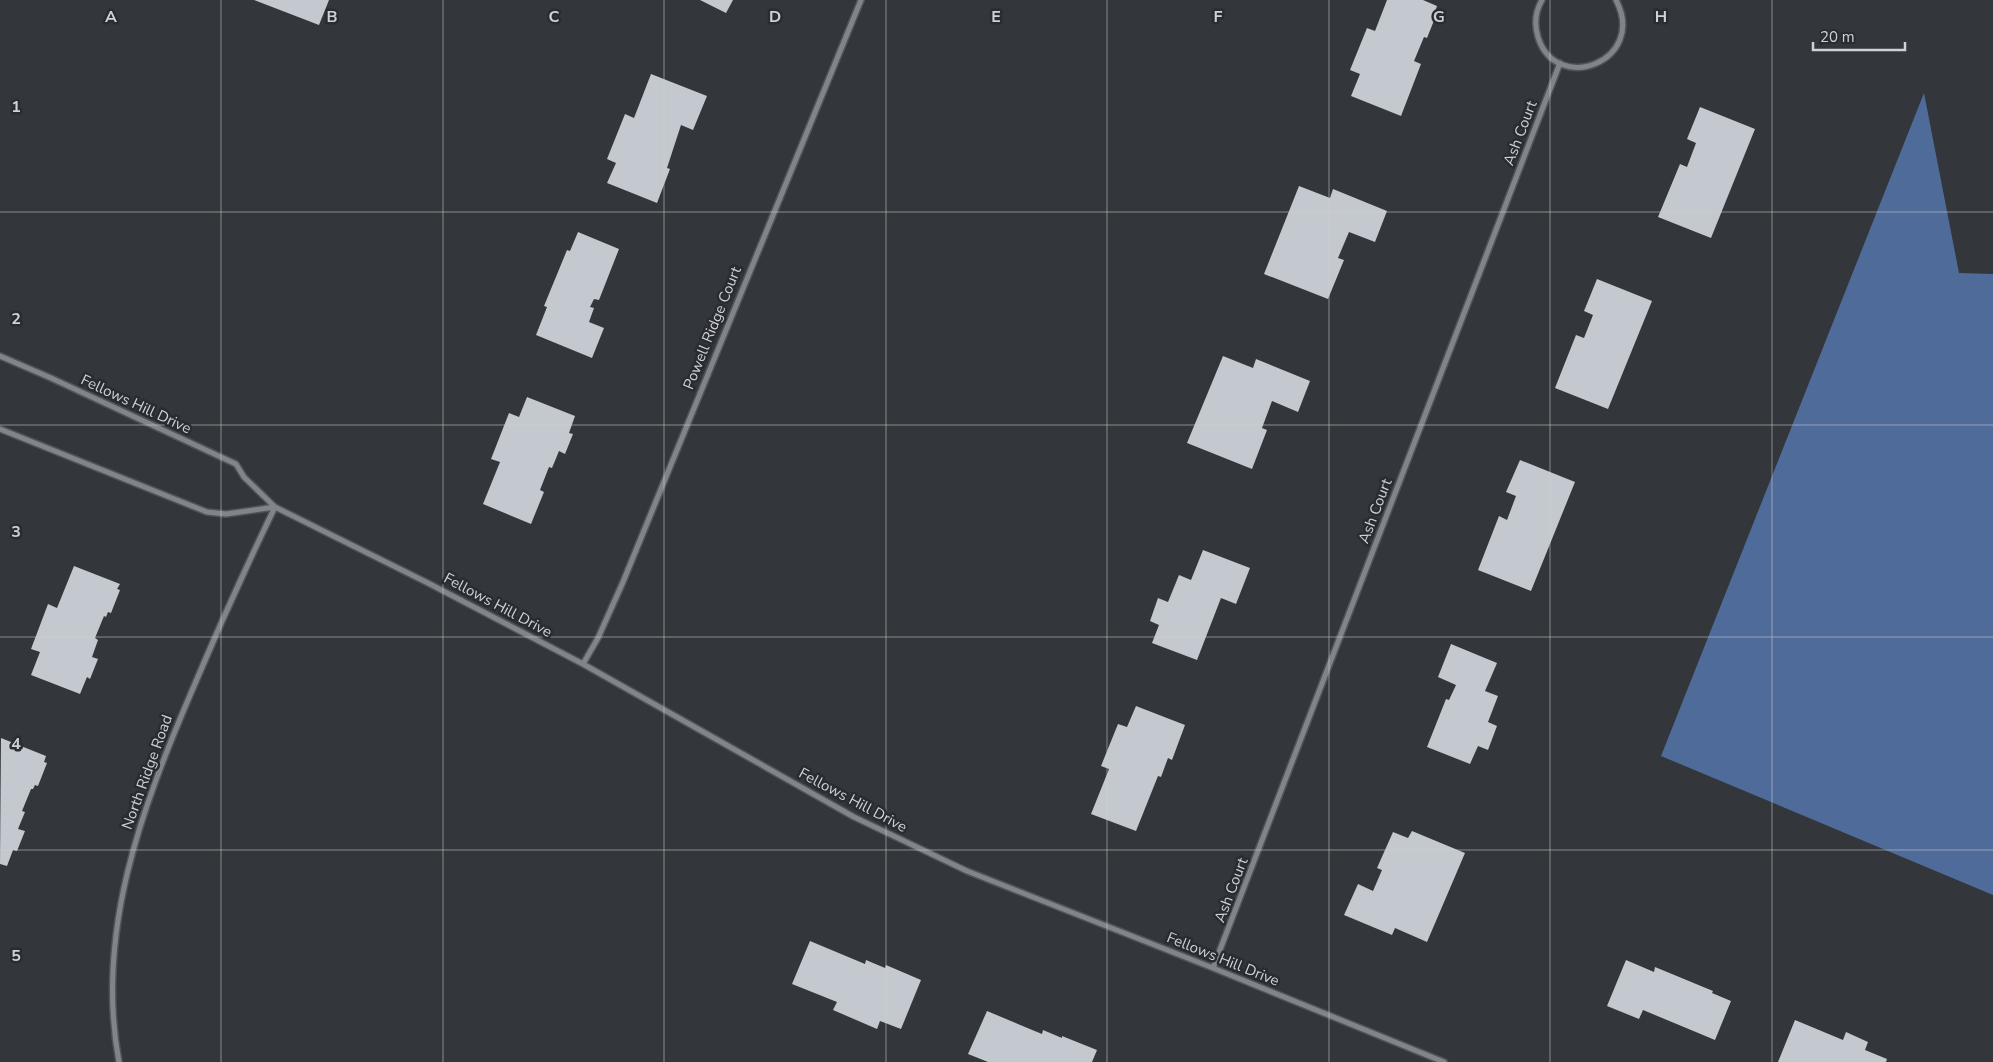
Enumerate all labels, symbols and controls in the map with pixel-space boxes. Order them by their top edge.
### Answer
text: A [105,6,117,28]
text: B [326,6,338,28]
text: C [549,6,560,28]
text: D [769,6,781,28]
text: E [991,6,1001,28]
text: F [1214,6,1223,28]
text: G [1433,6,1445,28]
text: H [1655,6,1667,28]
scale bar [1813,20,1906,52]
text: 20 m [1820,27,1855,47]
text: 1 [11,96,21,118]
street label: Ash Court [1499,97,1542,168]
street label: Powell Ridge Court [678,263,746,392]
text: 2 [11,308,21,330]
street label: Fellows Hill Drive [78,370,194,438]
street label: Ash Court [1354,475,1397,546]
text: 3 [11,521,21,543]
street label: Fellows Hill Drive [440,568,556,642]
street label: North Ridge Road [117,712,177,832]
text: 4 [11,733,21,755]
street label: Fellows Hill Drive [795,763,911,837]
street label: Ash Court [1210,854,1253,925]
street label: Fellows Hill Drive [1164,927,1282,991]
text: 5 [11,945,21,967]

